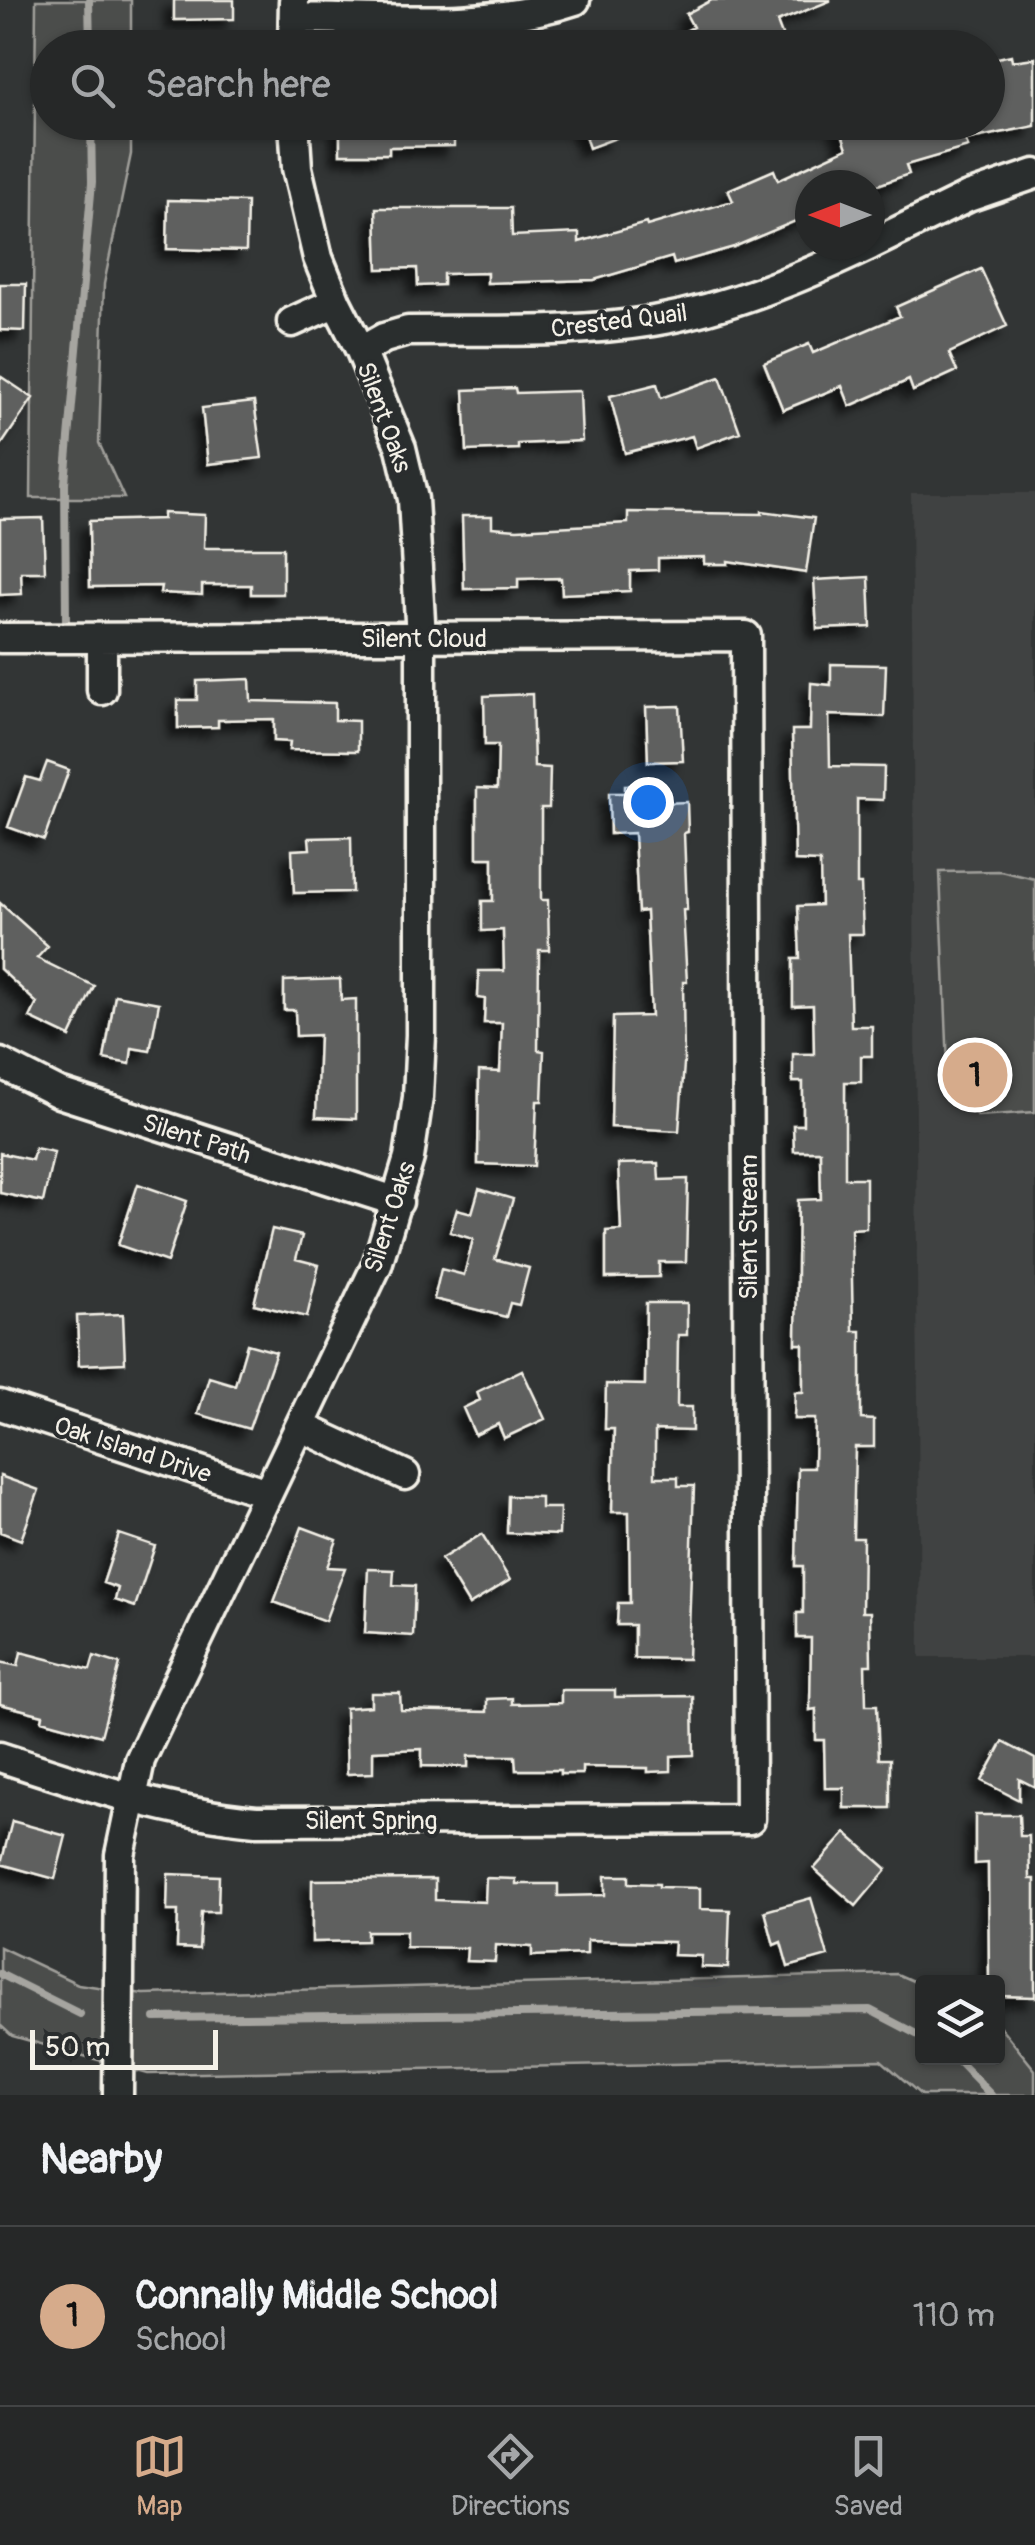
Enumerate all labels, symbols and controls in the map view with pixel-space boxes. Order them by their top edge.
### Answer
search box [30,30,1005,140]
icon: search [65,58,120,113]
text: Search here [145,61,331,109]
north arrow [795,170,885,260]
street label: Crested Quail [549,298,689,345]
street label: Silent Oaks [349,358,418,477]
street label: Silent Cloud [361,624,487,655]
your location [623,777,674,828]
pin: 1 [942,1038,1008,1112]
street label: Silent Path [139,1107,254,1171]
street label: Silent Stream [734,1154,765,1300]
street label: Silent Oaks [358,1158,423,1277]
street label: Oak Island Drive [50,1410,216,1491]
street label: Silent Spring [305,1806,437,1837]
map controls [915,1975,1005,2065]
button: layers [915,1975,1005,2065]
scale bar [30,2025,218,2070]
text: 50 m [45,2030,110,2065]
text: Nearby [40,2134,162,2186]
text: Connally Middle School [135,2272,498,2320]
text: 1 [66,2296,79,2336]
text: 110 m [913,2296,995,2336]
text: School [135,2320,227,2360]
tab: Map [132,2429,187,2524]
tab: Directions [451,2429,570,2524]
tab: Saved [834,2429,903,2524]

